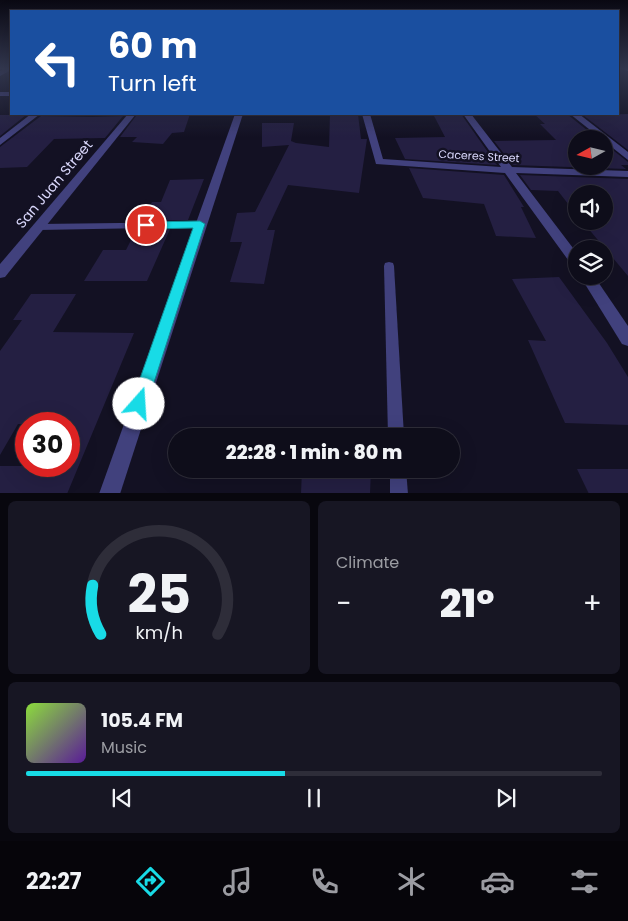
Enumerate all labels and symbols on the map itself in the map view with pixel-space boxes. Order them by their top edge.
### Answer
north arrow [568,130,612,175]
street label: San Juan Street [11,135,97,233]
street label: Caceres Street [438,146,520,166]
pin [125,204,167,246]
position arrow [112,377,164,429]
speed limit sign: 30 [15,412,80,477]

